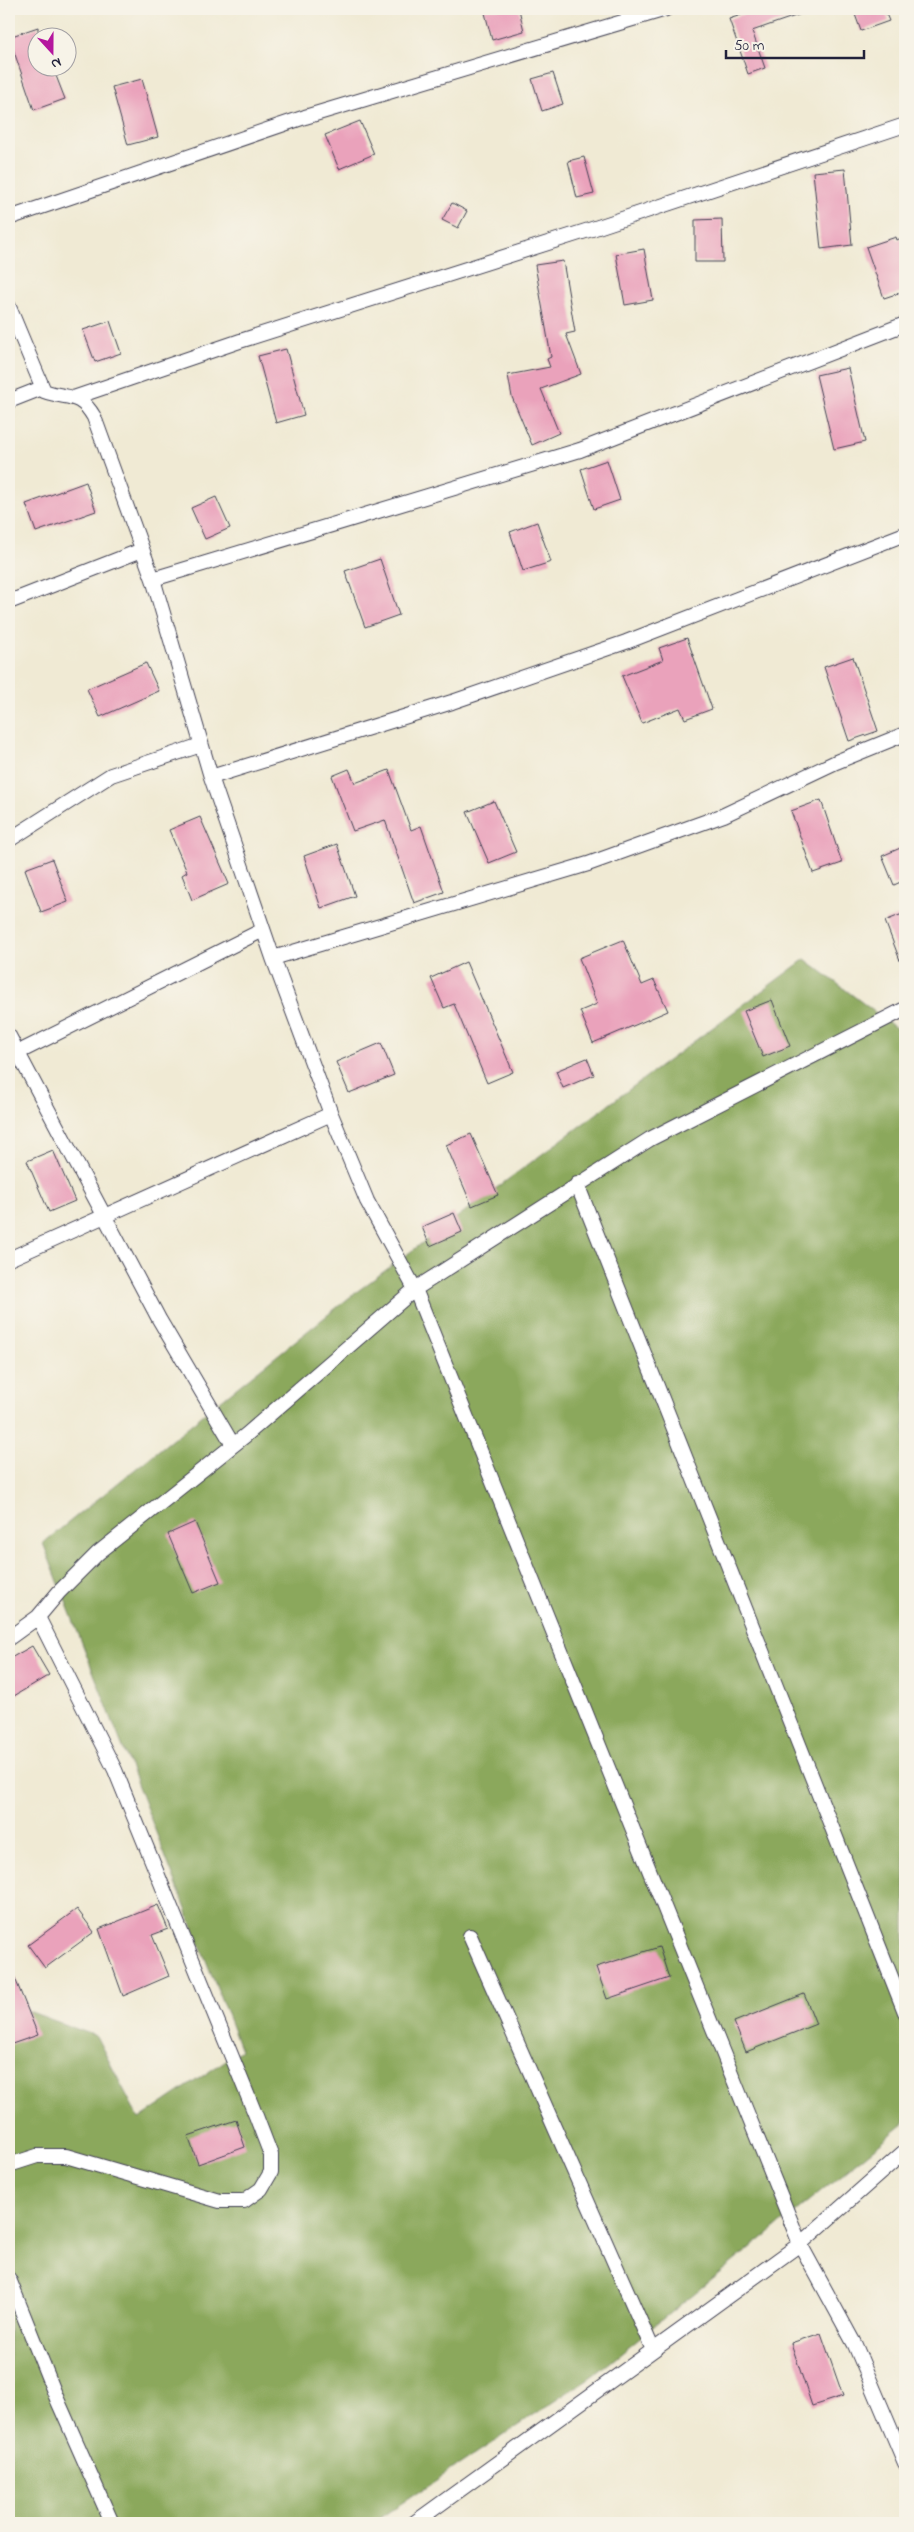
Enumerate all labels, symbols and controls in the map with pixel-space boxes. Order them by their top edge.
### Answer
north arrow [28,28,78,78]
scale bar [726,28,864,60]
text: 50 m [734,35,765,57]
text: N [48,51,64,74]

